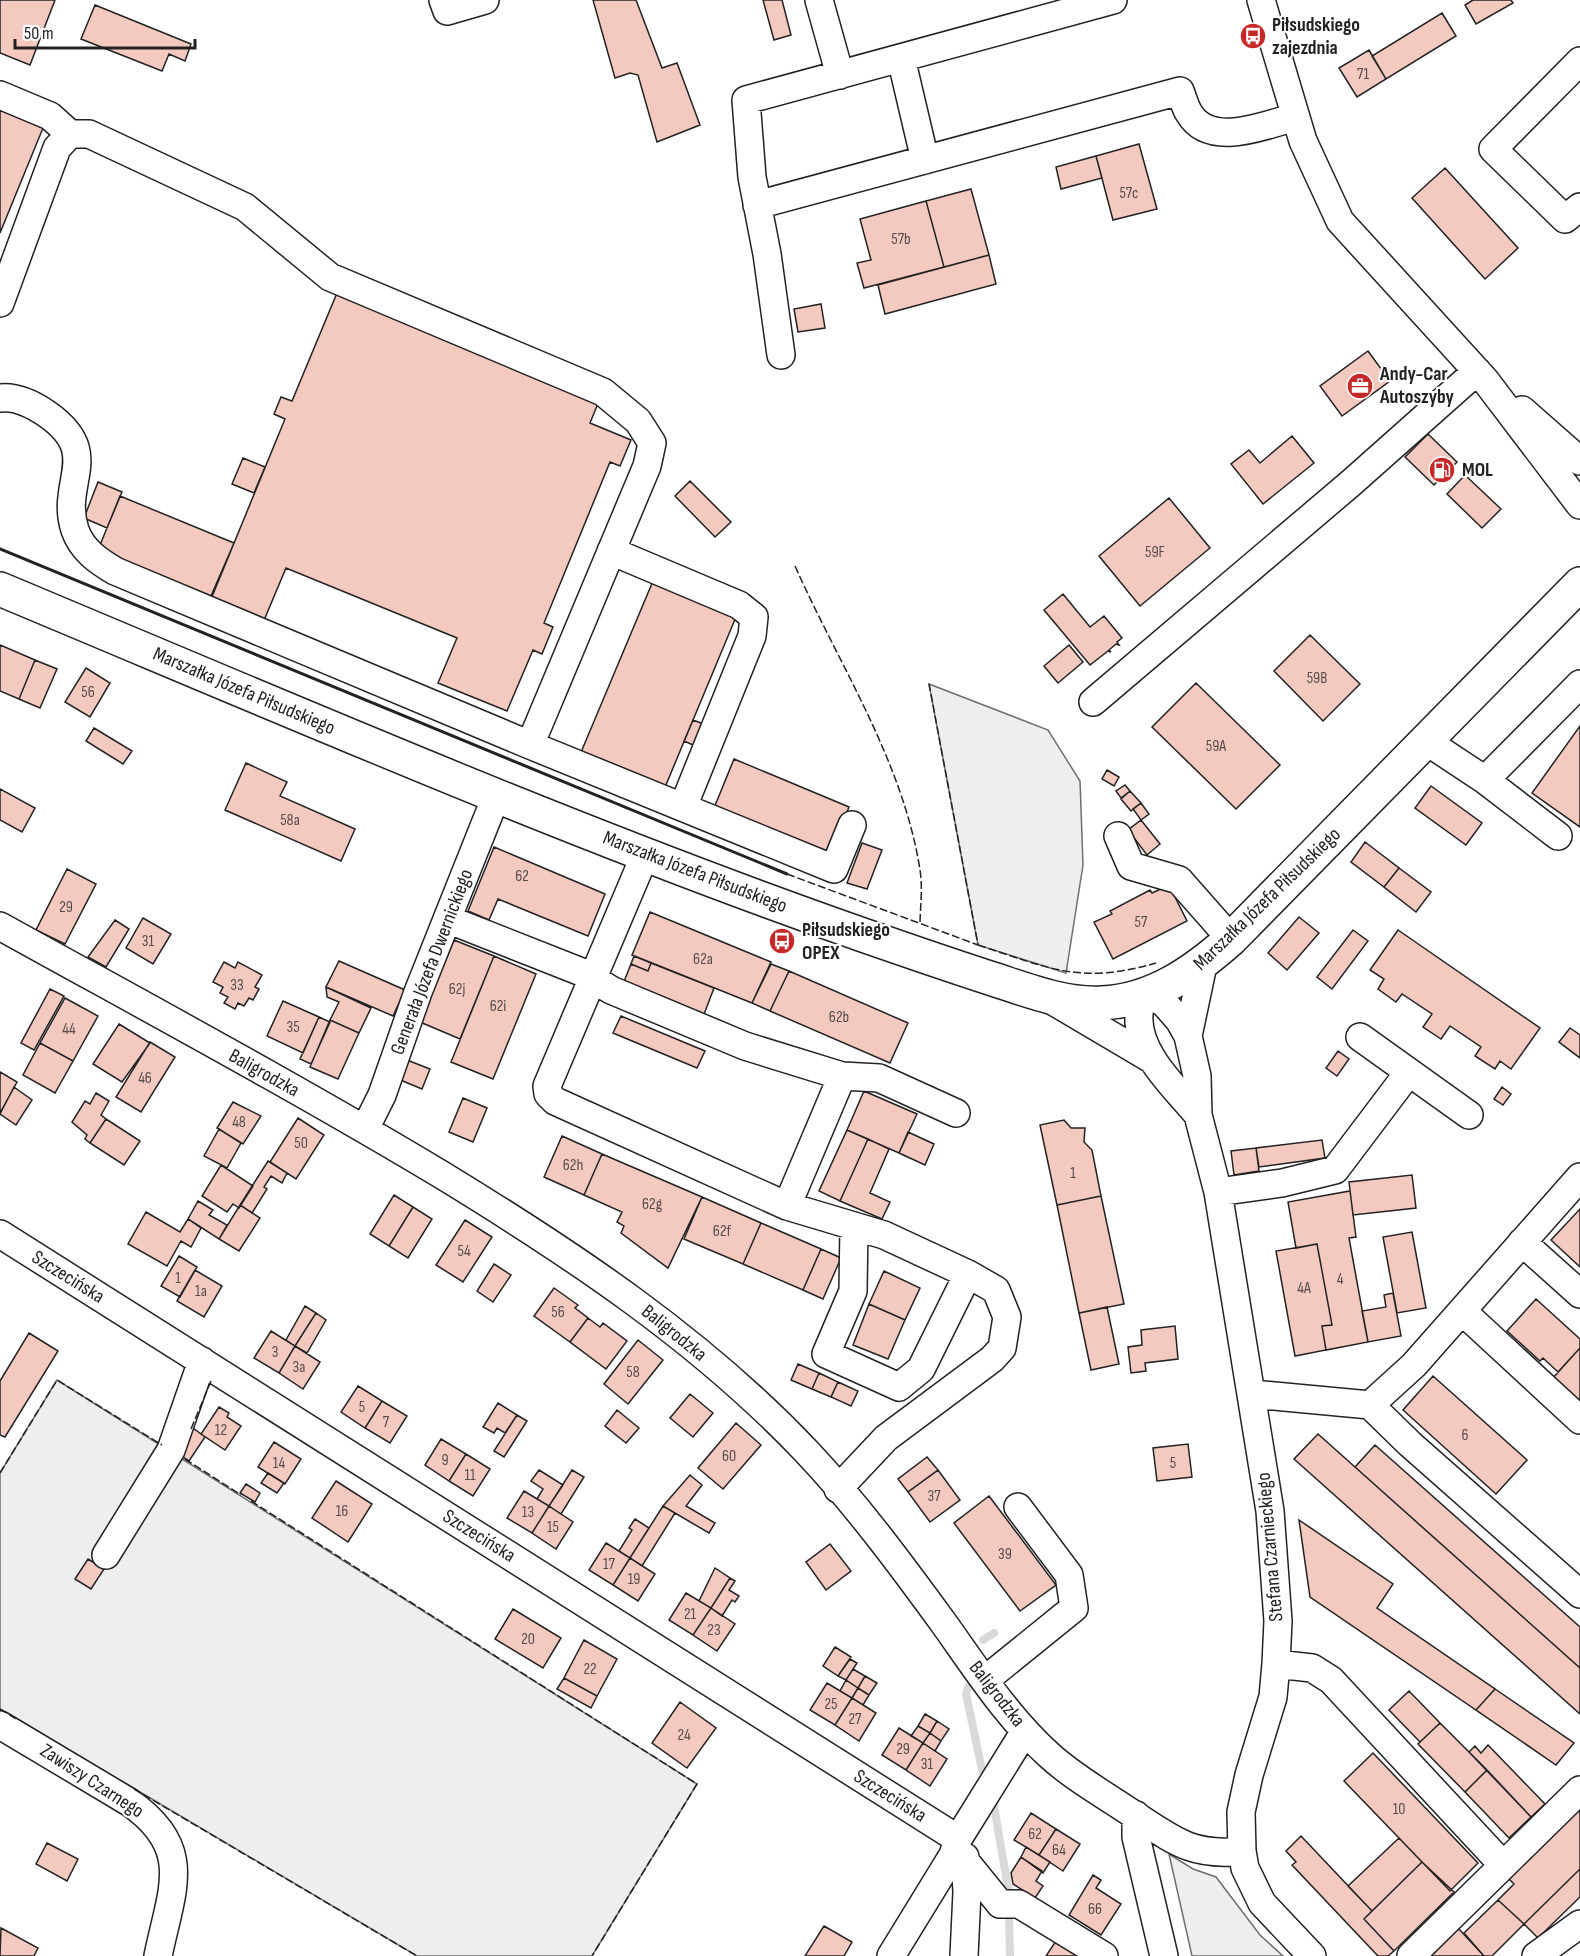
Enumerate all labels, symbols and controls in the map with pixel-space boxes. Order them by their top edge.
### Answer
scale bar [15,12,195,50]
place label: Piłsudskiego zajezdnia [1272,13,1360,60]
bus stop icon: Piłsudskiego zajezdnia [1238,21,1268,51]
text: 50 m [24,23,54,44]
house number: 71 [1357,65,1369,84]
house number: 57c [1120,184,1138,203]
house number: 57b [891,230,911,249]
place label: Andy-Car Autoszyby [1379,362,1455,409]
office icon: Andy-Car Autoszyby [1345,371,1375,401]
fuel station icon: MOL [1427,455,1457,485]
place label: MOL [1462,458,1493,482]
house number: 59F [1145,543,1165,562]
street label: Marszałka Józefa Piłsudskiego [149,642,339,740]
house number: 59B [1307,669,1327,688]
house number: 56 [81,683,95,702]
house number: 59A [1206,737,1226,756]
house number: 58a [280,811,300,830]
street label: Marszałka Józefa Piłsudskiego [1188,823,1346,975]
street label: Marszałka Józefa Piłsudskiego [600,826,790,918]
street label: Generała Józefa Dwernickiego [386,866,478,1058]
house number: 62 [515,867,529,886]
house number: 29 [59,898,73,917]
house number: 57 [1135,913,1148,932]
place label: Piłsudskiego OPEX [802,918,890,965]
bus stop icon: Piłsudskiego OPEX [767,926,797,956]
house number: 31 [142,932,155,951]
house number: 62a [693,950,713,969]
house number: 33 [230,976,244,995]
house number: 62j [449,980,465,999]
house number: 62i [490,997,506,1016]
house number: 62b [829,1008,849,1027]
house number: 35 [286,1018,300,1037]
house number: 44 [62,1020,76,1039]
street label: Baligrodzka [224,1044,304,1102]
house number: 46 [138,1069,152,1088]
house number: 48 [232,1113,246,1132]
house number: 50 [294,1134,308,1153]
house number: 62h [563,1156,583,1175]
house number: 1 [1070,1164,1076,1183]
house number: 62g [642,1195,662,1214]
house number: 62f [713,1222,732,1241]
house number: 54 [457,1242,471,1261]
street label: Szczecińska [27,1245,109,1309]
house number: 1 [175,1269,181,1288]
house number: 4 [1337,1270,1344,1289]
house number: 4A [1297,1279,1311,1298]
house number: 1a [195,1282,207,1301]
street label: Baligrodzka [636,1299,712,1367]
house number: 56 [551,1303,565,1322]
house number: 3 [272,1343,278,1362]
house number: 3a [293,1358,305,1377]
house number: 58 [626,1363,640,1382]
house number: 5 [359,1398,365,1417]
house number: 7 [383,1413,390,1432]
house number: 12 [215,1421,227,1440]
house number: 6 [1461,1426,1469,1445]
house number: 60 [722,1447,736,1466]
house number: 9 [441,1451,449,1470]
house number: 14 [273,1454,285,1473]
house number: 5 [1170,1454,1176,1473]
house number: 11 [464,1466,476,1485]
street label: Stefana Czarnieckiego [1252,1472,1288,1622]
house number: 37 [927,1487,941,1506]
house number: 16 [336,1502,348,1521]
house number: 13 [522,1503,534,1522]
street label: Szczecińska [438,1504,520,1568]
house number: 15 [547,1518,559,1537]
house number: 39 [998,1545,1012,1564]
house number: 17 [603,1555,616,1574]
house number: 19 [628,1570,640,1589]
house number: 21 [684,1605,697,1624]
house number: 23 [707,1621,721,1640]
house number: 20 [521,1630,535,1649]
street label: Baligrodzka [964,1656,1030,1732]
house number: 22 [583,1660,597,1679]
house number: 25 [824,1695,838,1714]
house number: 27 [848,1710,862,1729]
house number: 24 [677,1726,691,1745]
street label: Zawiszy Czarnego [36,1739,148,1823]
house number: 29 [896,1740,910,1759]
house number: 31 [921,1755,934,1774]
street label: Szczecińska [849,1764,931,1828]
house number: 10 [1393,1800,1405,1819]
house number: 62 [1028,1825,1042,1844]
house number: 64 [1052,1841,1066,1860]
house number: 66 [1088,1900,1102,1919]

